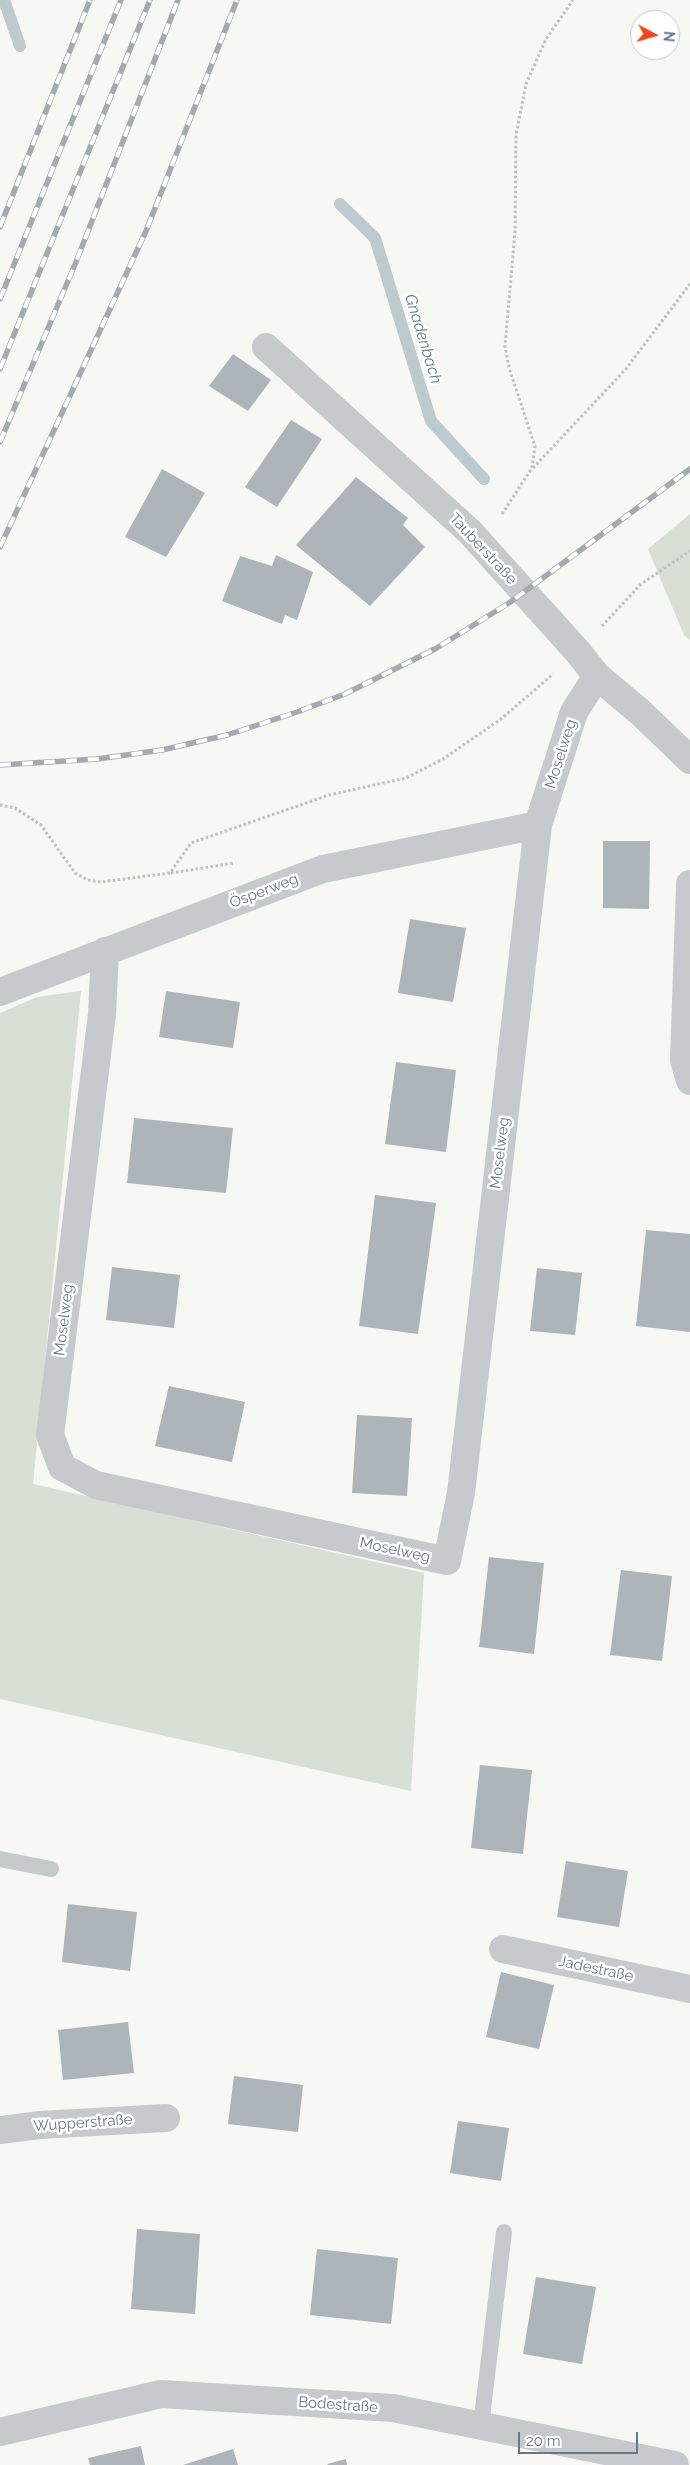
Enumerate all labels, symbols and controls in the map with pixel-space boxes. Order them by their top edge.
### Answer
north arrow [630,10,680,60]
text: N [660,30,677,43]
water label: Gnadenbach [400,292,446,386]
street label: Tauberstraße [445,510,521,588]
street label: Moselweg [541,717,581,791]
street label: Ösperweg [227,870,301,912]
street label: Moselweg [487,1116,513,1190]
street label: Moselweg [51,1283,77,1357]
street label: Moselweg [358,1534,432,1566]
street label: Jadestraße [557,1952,635,1986]
street label: Wupperstraße [33,2111,133,2135]
street label: Bodestraße [298,2393,378,2417]
scale bar [520,2422,640,2454]
text: 20 m [526,2432,561,2450]

